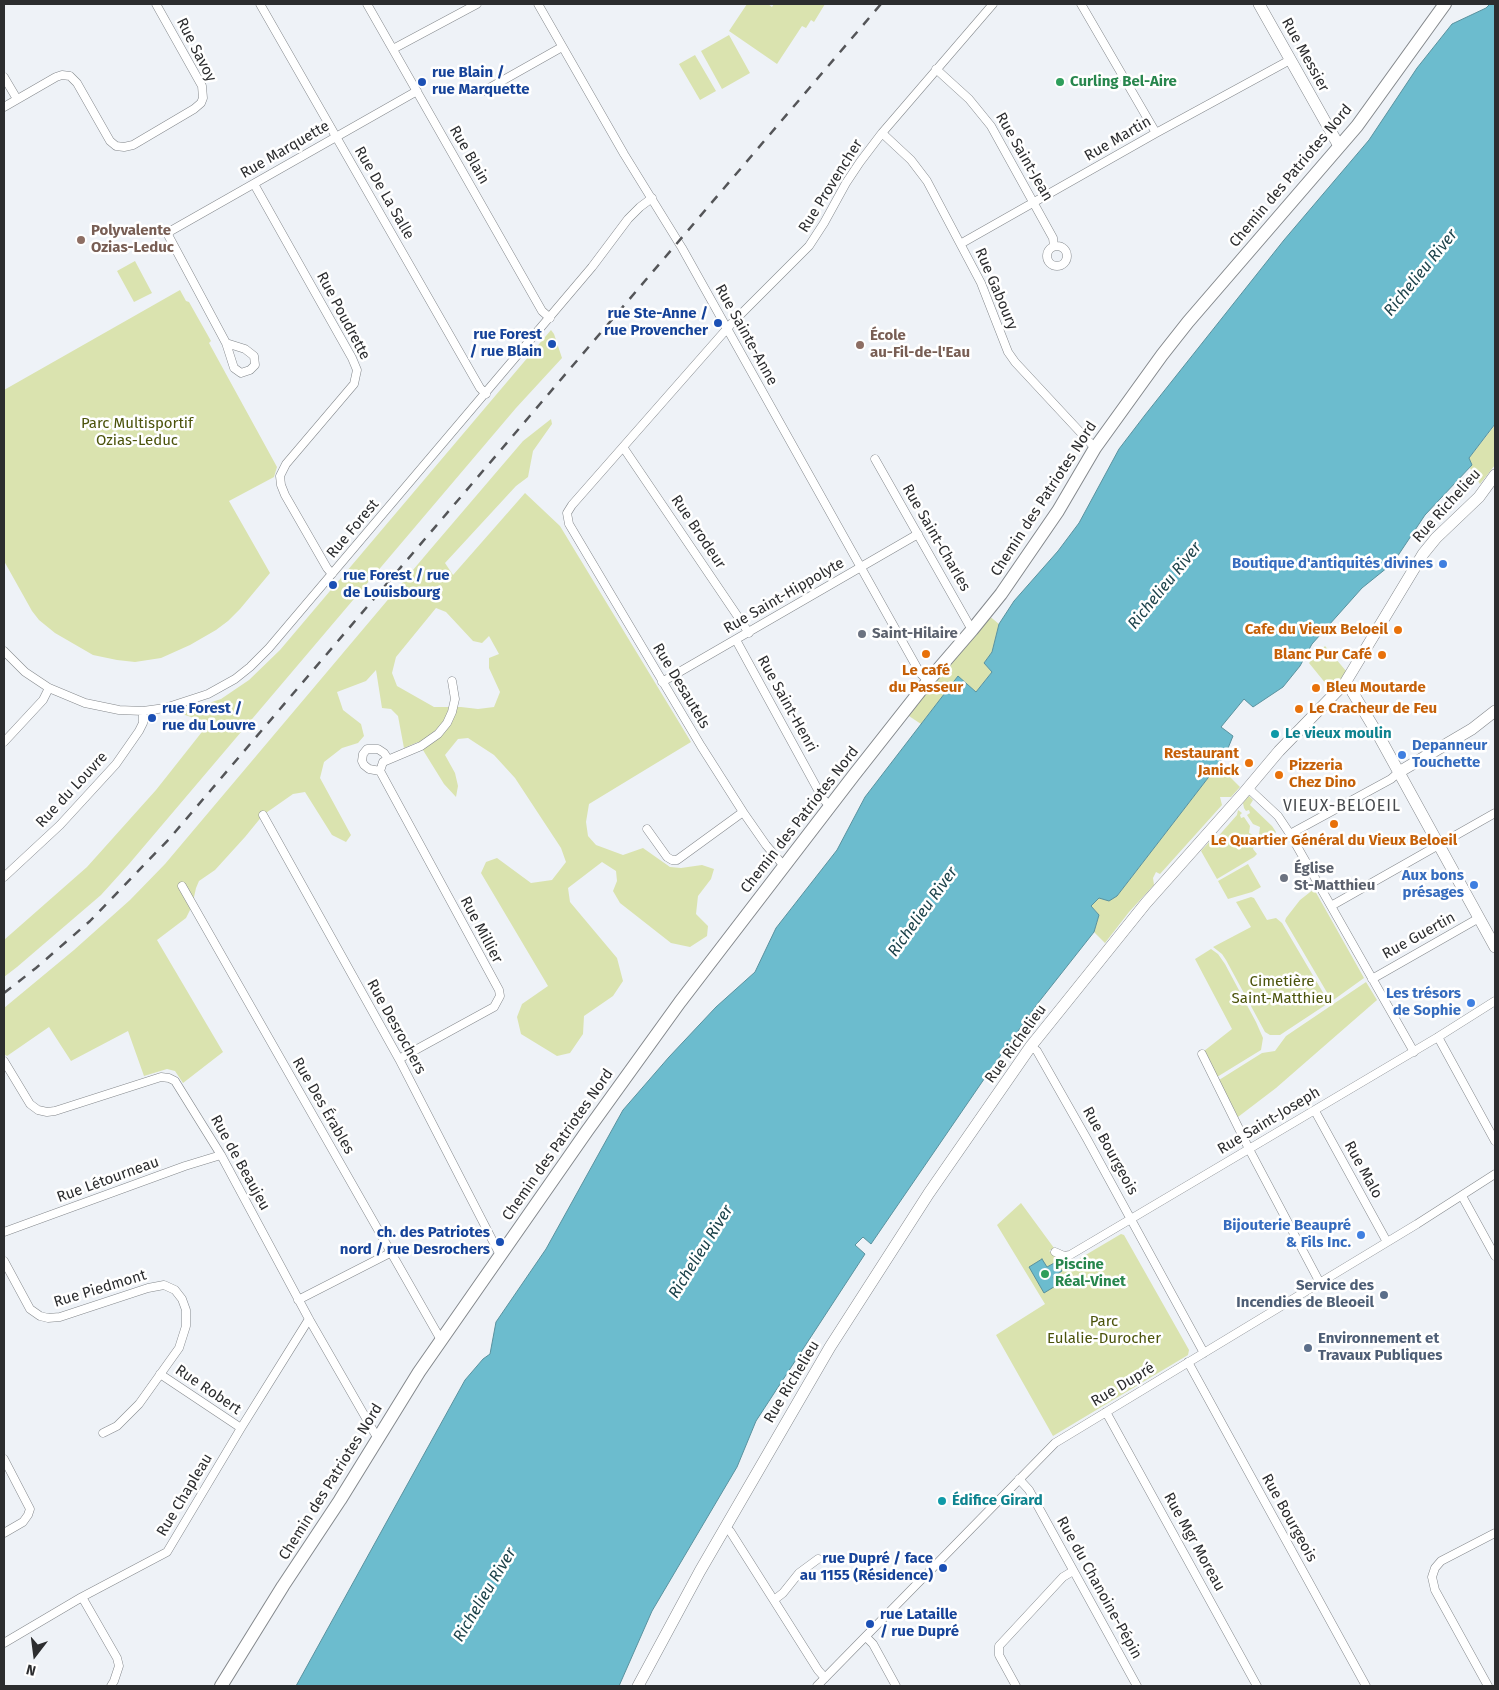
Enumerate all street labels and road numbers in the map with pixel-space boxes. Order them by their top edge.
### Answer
street label: Rue Savoy [172,15,220,85]
street label: Rue Messier [1277,15,1333,95]
street label: Chemin des Patriotes Nord [1226,101,1356,251]
street label: Rue Saint-Jean [991,109,1057,205]
street label: Rue Martin [1081,113,1155,165]
street label: Rue Marquette [237,117,333,183]
street label: Rue Blain [445,123,493,187]
street label: Rue Provencher [795,136,867,236]
street label: Rue De La Salle [350,143,418,243]
street label: Rue Gaboury [971,245,1021,333]
street label: Rue Poudrette [312,269,374,363]
street label: Rue Sainte-Anne [711,281,781,389]
street label: Chemin des Patriotes Nord [987,418,1101,580]
street label: Rue Richelieu [1409,465,1485,547]
street label: Rue Saint-Charles [898,481,974,595]
street label: Rue Brodeur [667,492,729,572]
street label: Rue Forest [323,496,383,562]
street label: Rue Saint-Hippolyte [721,554,847,638]
street label: Rue Desautels [648,640,714,732]
street label: Rue Saint-Henri [753,653,821,755]
street label: Chemin des Patriotes Nord [737,743,863,897]
street label: Rue du Louvre [32,748,112,832]
street label: Rue Millier [456,894,506,966]
street label: Rue Guertin [1379,909,1459,963]
street label: Rue Desrochers [363,976,429,1078]
street label: Rue Richelieu [981,1001,1051,1087]
street label: Rue Des Érables [288,1055,358,1157]
street label: Chemin des Patriotes Nord [499,1066,617,1224]
street label: Rue Saint-Joseph [1215,1083,1323,1159]
street label: Rue Bourgeois [1078,1104,1142,1198]
street label: Rue de Beaujeu [206,1112,274,1214]
street label: Rue Malo [1340,1138,1386,1202]
street label: Rue Létourneau [54,1153,162,1207]
street label: Rue Piedmont [52,1266,148,1312]
street label: Rue Richelieu [760,1338,824,1426]
street label: Rue Dupré [1088,1359,1158,1411]
street label: Rue Robert [172,1361,244,1419]
street label: Chemin des Patriotes Nord [275,1400,387,1564]
street label: Rue Chapleau [153,1450,217,1540]
street label: Rue Bourgeois [1257,1471,1321,1565]
street label: Rue Mgr Moreau [1159,1490,1229,1594]
street label: Rue du Chanoine-Pépin [1052,1514,1146,1662]

